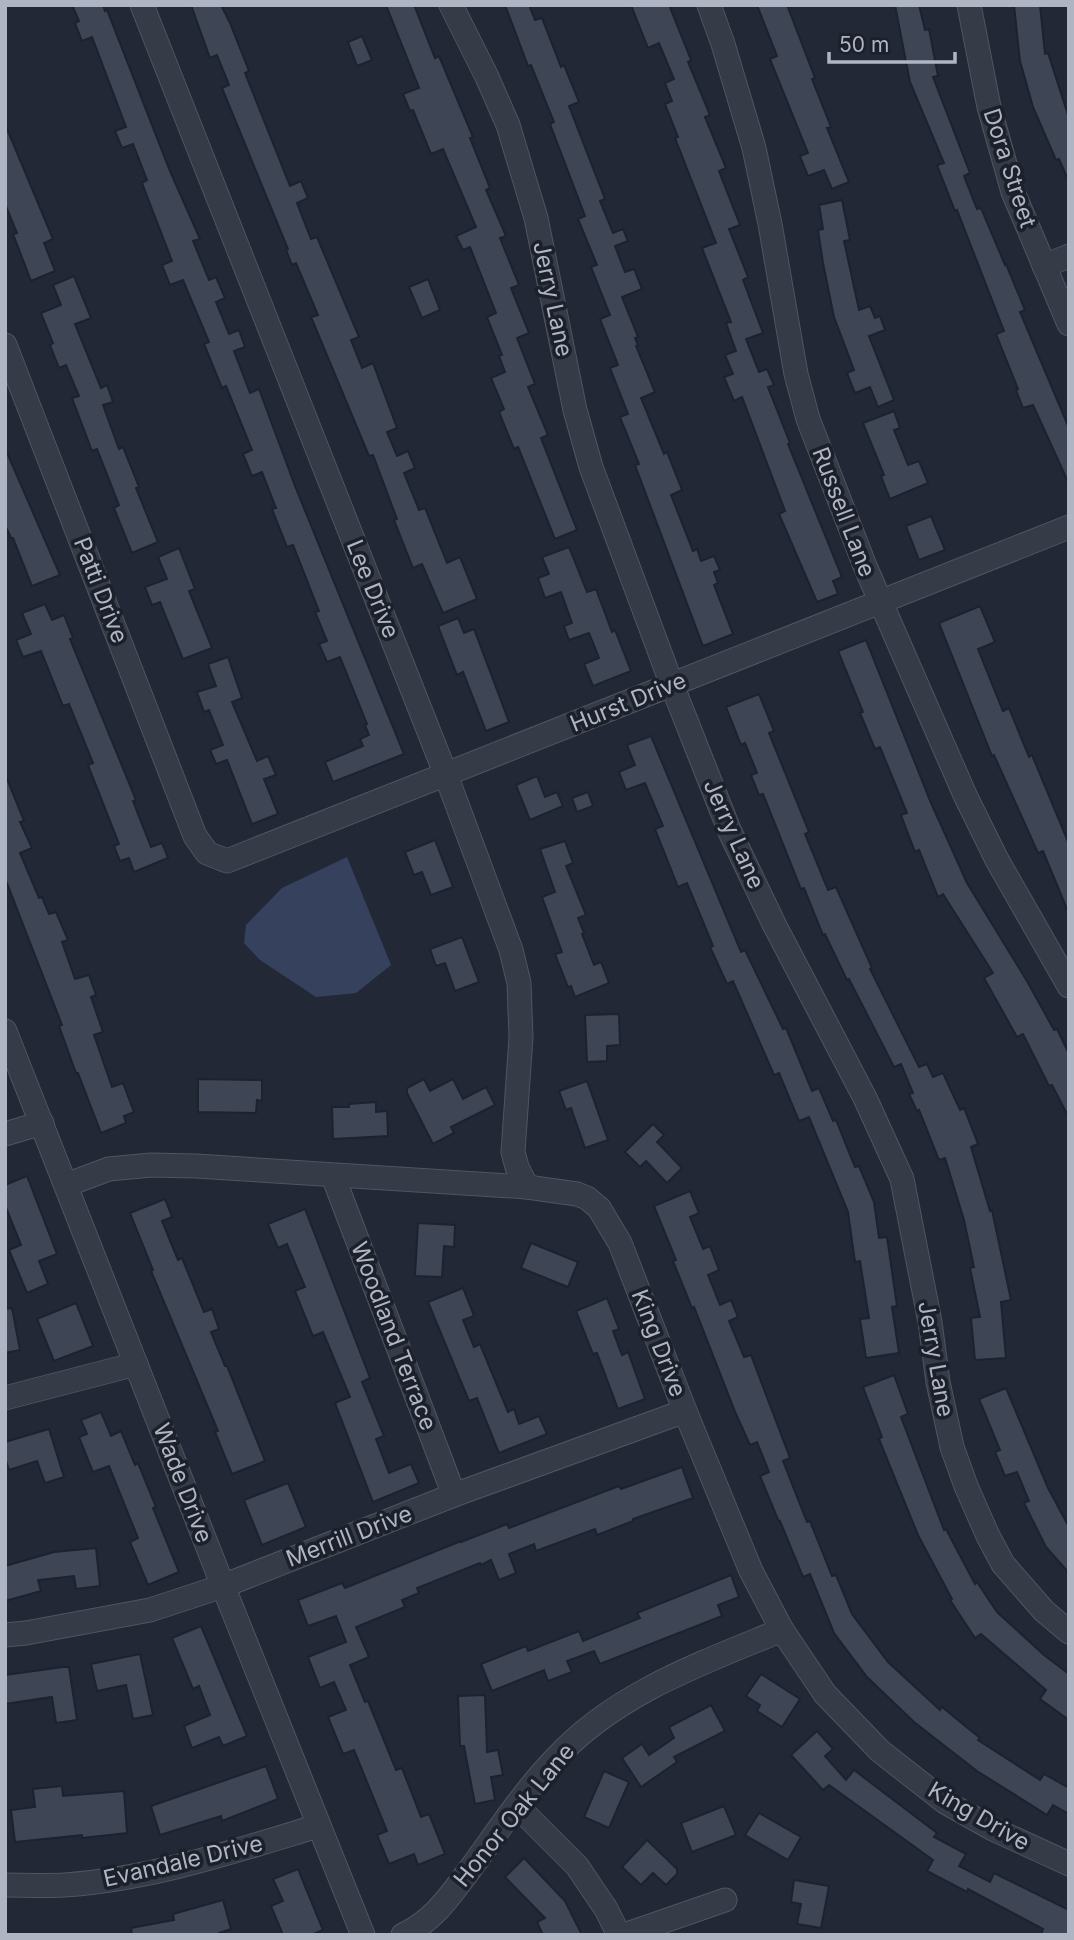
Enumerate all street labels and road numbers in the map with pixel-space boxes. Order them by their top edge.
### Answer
street label: Dora Street [978,105,1043,231]
street label: Jerry Lane [527,239,579,359]
street label: Russell Lane [806,443,882,581]
street label: Patti Drive [68,533,134,647]
street label: Lee Drive [341,536,405,642]
street label: Hurst Drive [566,666,690,738]
street label: Jerry Lane [697,775,771,893]
street label: Woodland Terrace [345,1238,443,1434]
street label: King Drive [626,1285,692,1401]
street label: Jerry Lane [912,1299,960,1419]
street label: Wade Drive [147,1419,219,1547]
street label: Merrill Drive [282,1499,416,1573]
street label: Honor Oak Lane [448,1738,580,1892]
street label: King Drive [923,1776,1035,1856]
street label: Evandale Drive [101,1829,265,1893]

